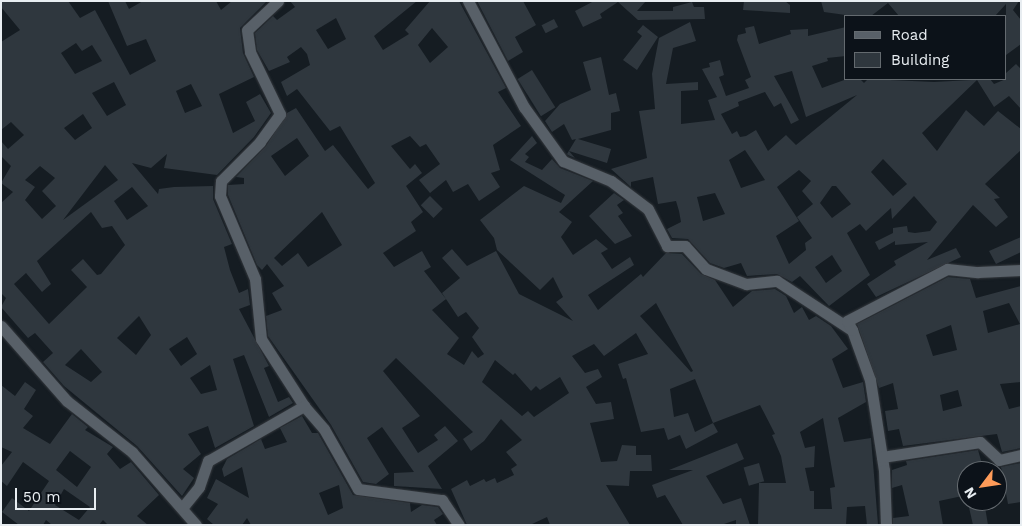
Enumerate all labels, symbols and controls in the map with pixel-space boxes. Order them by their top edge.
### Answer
legend [844,15,1007,80]
text: Road [891,26,928,44]
text: Building [891,51,949,69]
north arrow [957,461,1007,511]
scale bar [18,478,99,510]
text: N [960,485,980,502]
text: 50 m [23,488,60,506]

